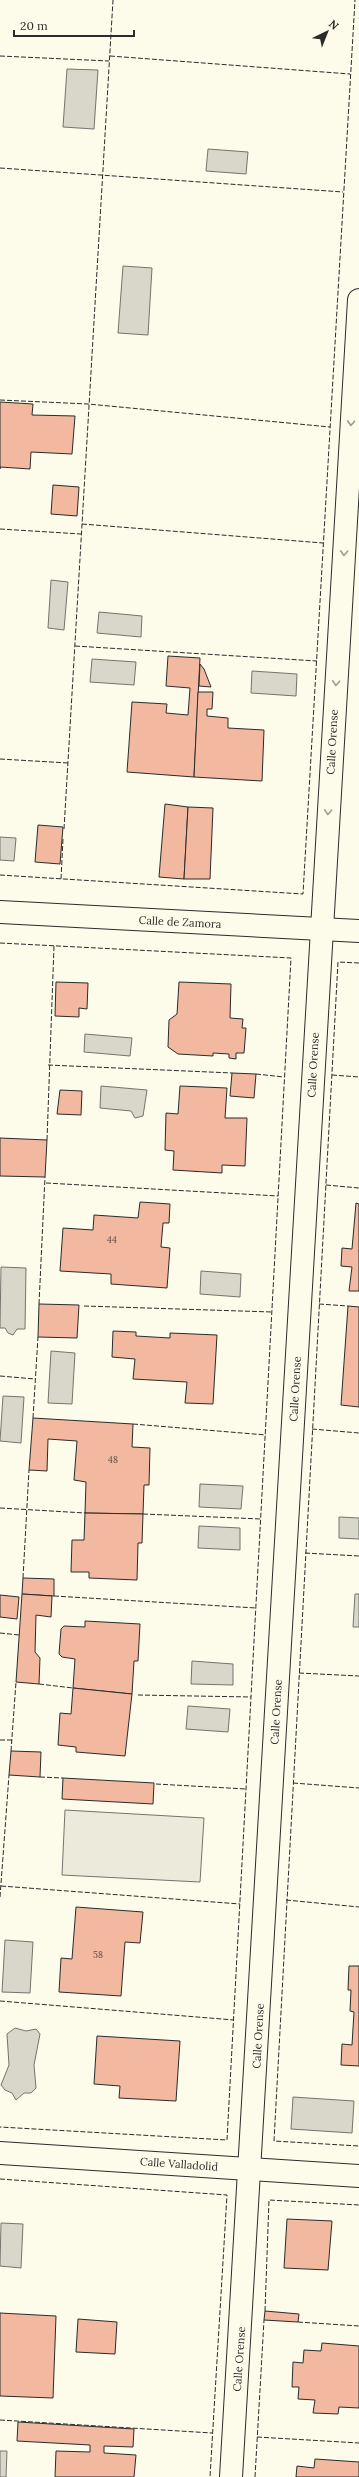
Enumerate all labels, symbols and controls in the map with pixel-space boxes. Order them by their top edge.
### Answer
scale bar [14,12,134,38]
north arrow [307,12,347,52]
text: N [326,17,342,33]
text: 20 m [20,18,48,33]
one-way arrow [347,420,356,426]
one-way arrow [339,550,348,556]
one-way arrow [331,680,340,686]
street label: Calle Orense [323,709,341,775]
one-way arrow [323,809,332,815]
street label: Calle de Zamora [138,913,222,931]
street label: Calle Orense [304,1032,322,1098]
house number: 44 [107,1234,117,1245]
street label: Calle Orense [286,1356,304,1422]
house number: 48 [108,1454,118,1465]
street label: Calle Orense [267,1679,285,1745]
house number: 58 [93,1949,103,1960]
street label: Calle Orense [249,2003,267,2069]
street label: Calle Valladolid [140,2154,219,2174]
street label: Calle Orense [230,2326,248,2392]

